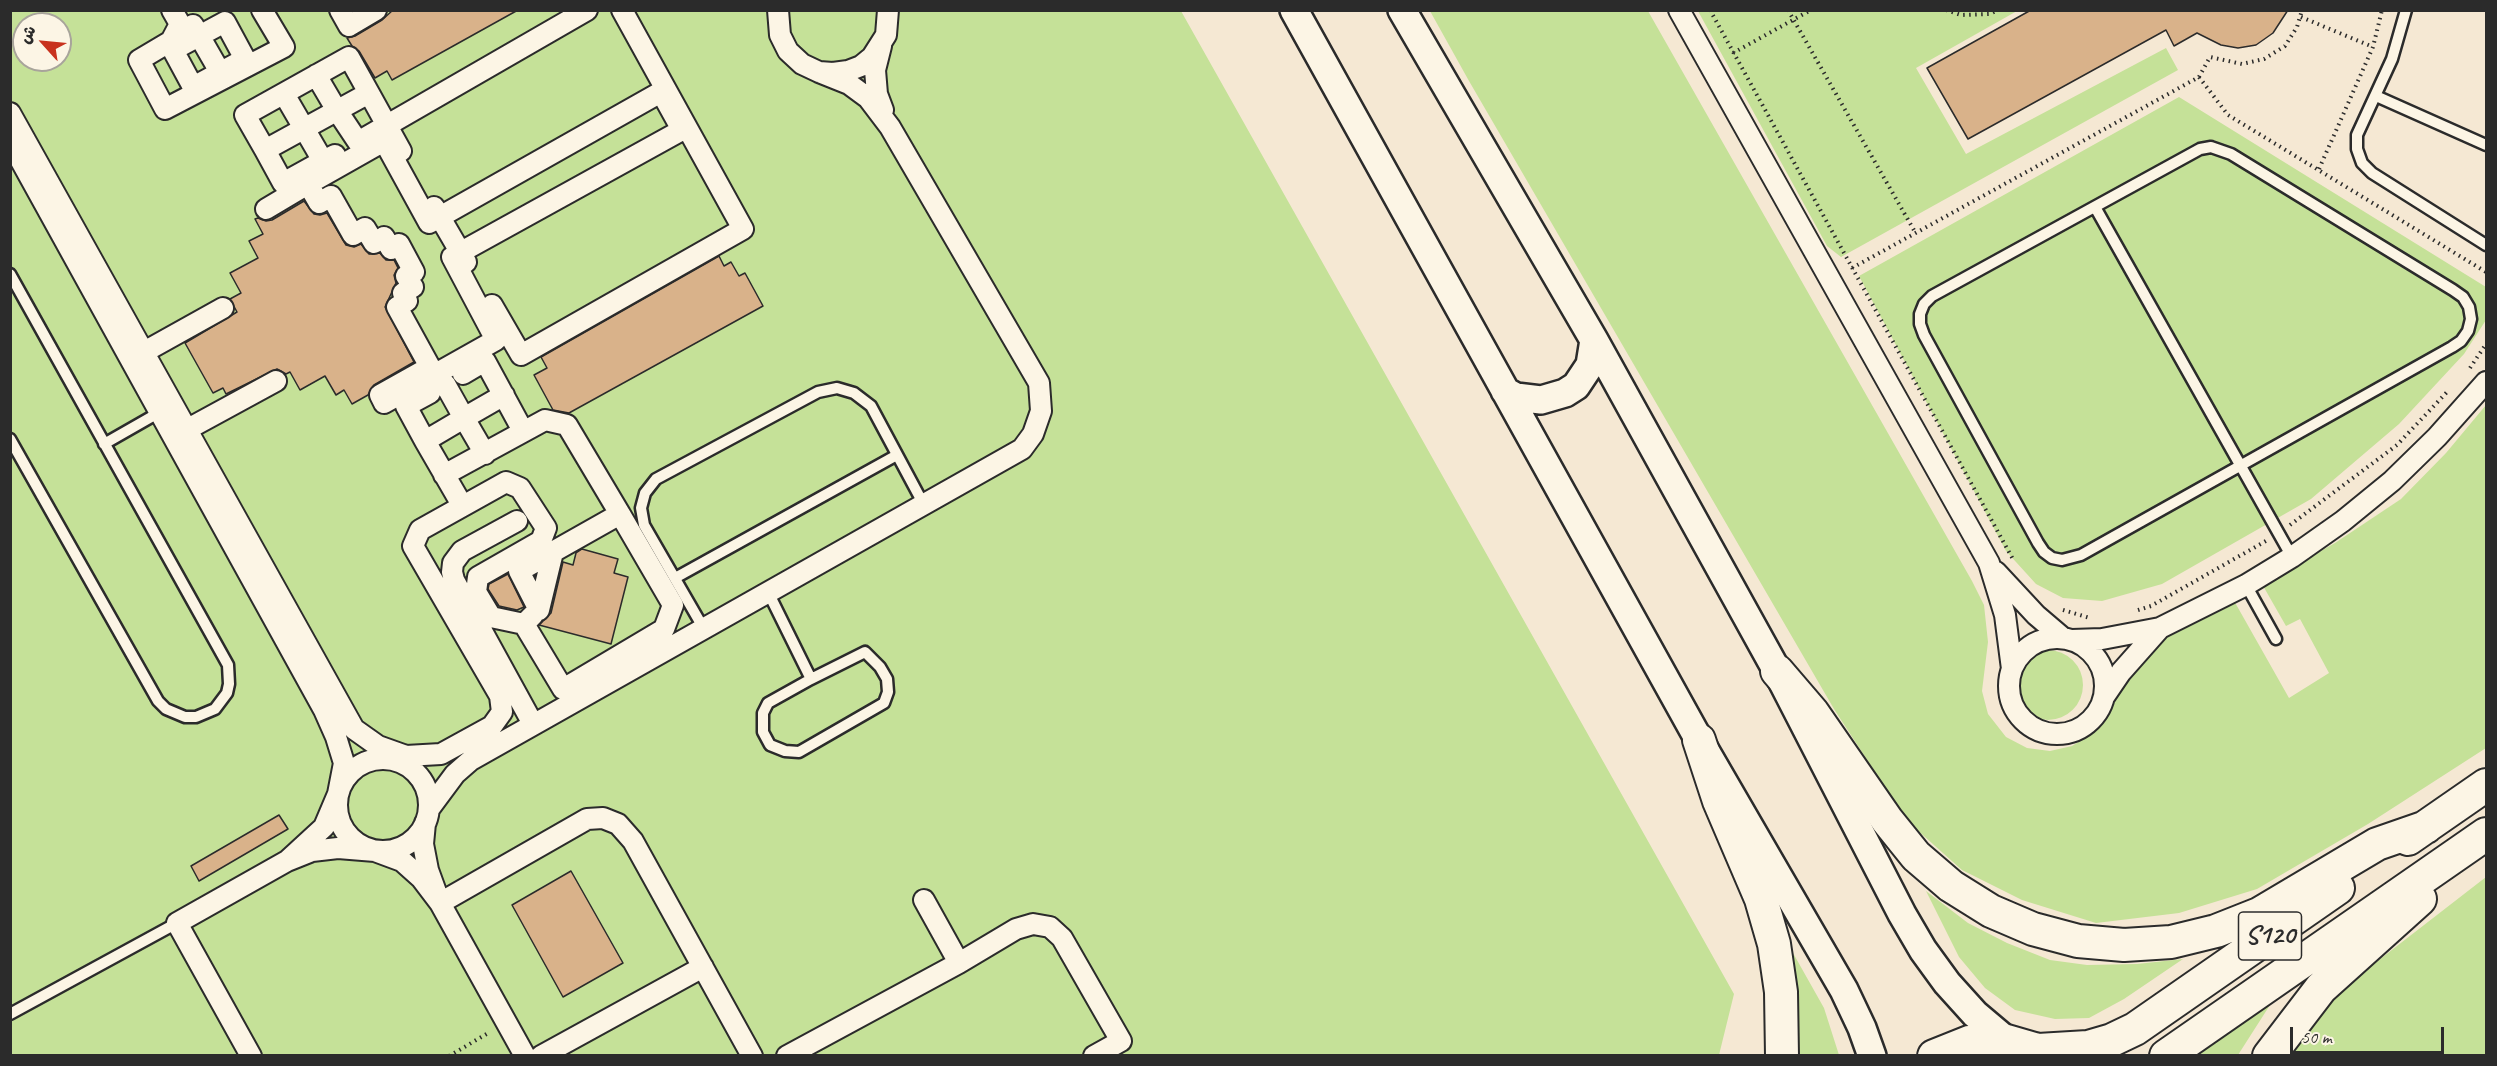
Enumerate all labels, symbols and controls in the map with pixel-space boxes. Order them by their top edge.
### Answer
north arrow [12,12,72,72]
text: ش [15,22,41,47]
road number: S120 [2238,912,2302,960]
scale bar [2293,1015,2448,1053]
text: 50 m [2301,1026,2332,1048]

